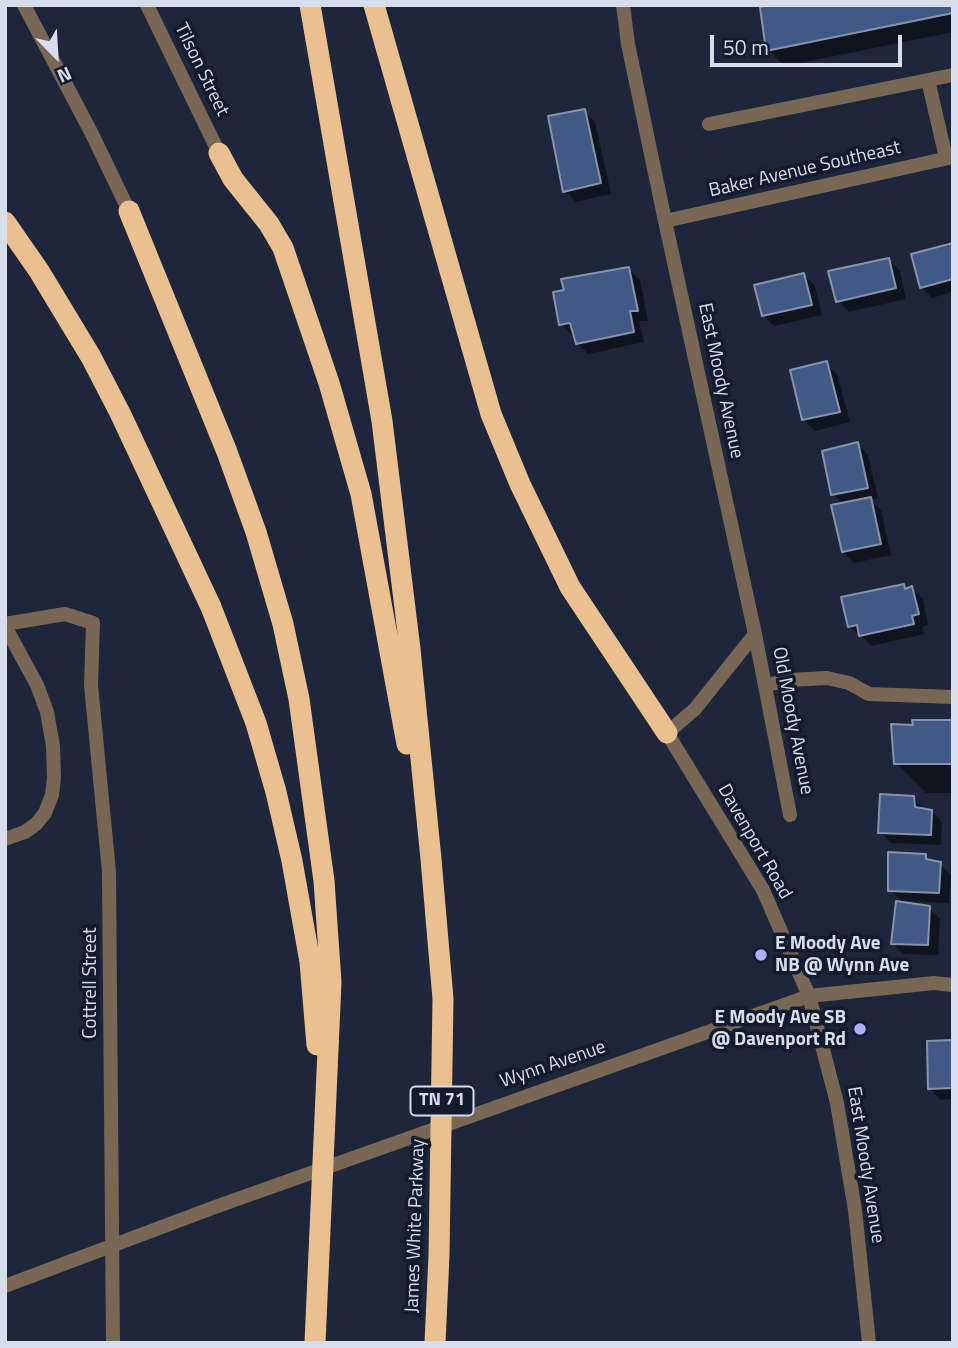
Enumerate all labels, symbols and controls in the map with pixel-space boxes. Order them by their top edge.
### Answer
street label: Tilson Street [169,20,233,120]
north arrow [21,21,91,91]
scale bar [713,21,906,65]
text: 50 m [723,31,769,63]
text: N [53,60,77,92]
street label: Baker Avenue Southeast [707,137,903,203]
street label: East Moody Avenue [692,301,748,461]
street label: Old Moody Avenue [767,645,817,797]
street label: Davenport Road [712,780,796,904]
street label: Cottrell Street [80,927,102,1039]
place label: E Moody Ave NB @ Wynn Ave [775,933,909,977]
marker: E Moody Ave NB @ Wynn Ave [753,947,769,963]
place label: E Moody Ave SB @ Davenport Rd [711,1007,846,1051]
marker: E Moody Ave SB @ Davenport Rd [852,1021,868,1037]
street label: Wynn Avenue [497,1036,609,1094]
street label: East Moody Avenue [841,1085,889,1245]
road number: TN 71 [410,1086,474,1116]
street label: James White Parkway [402,1138,430,1314]

